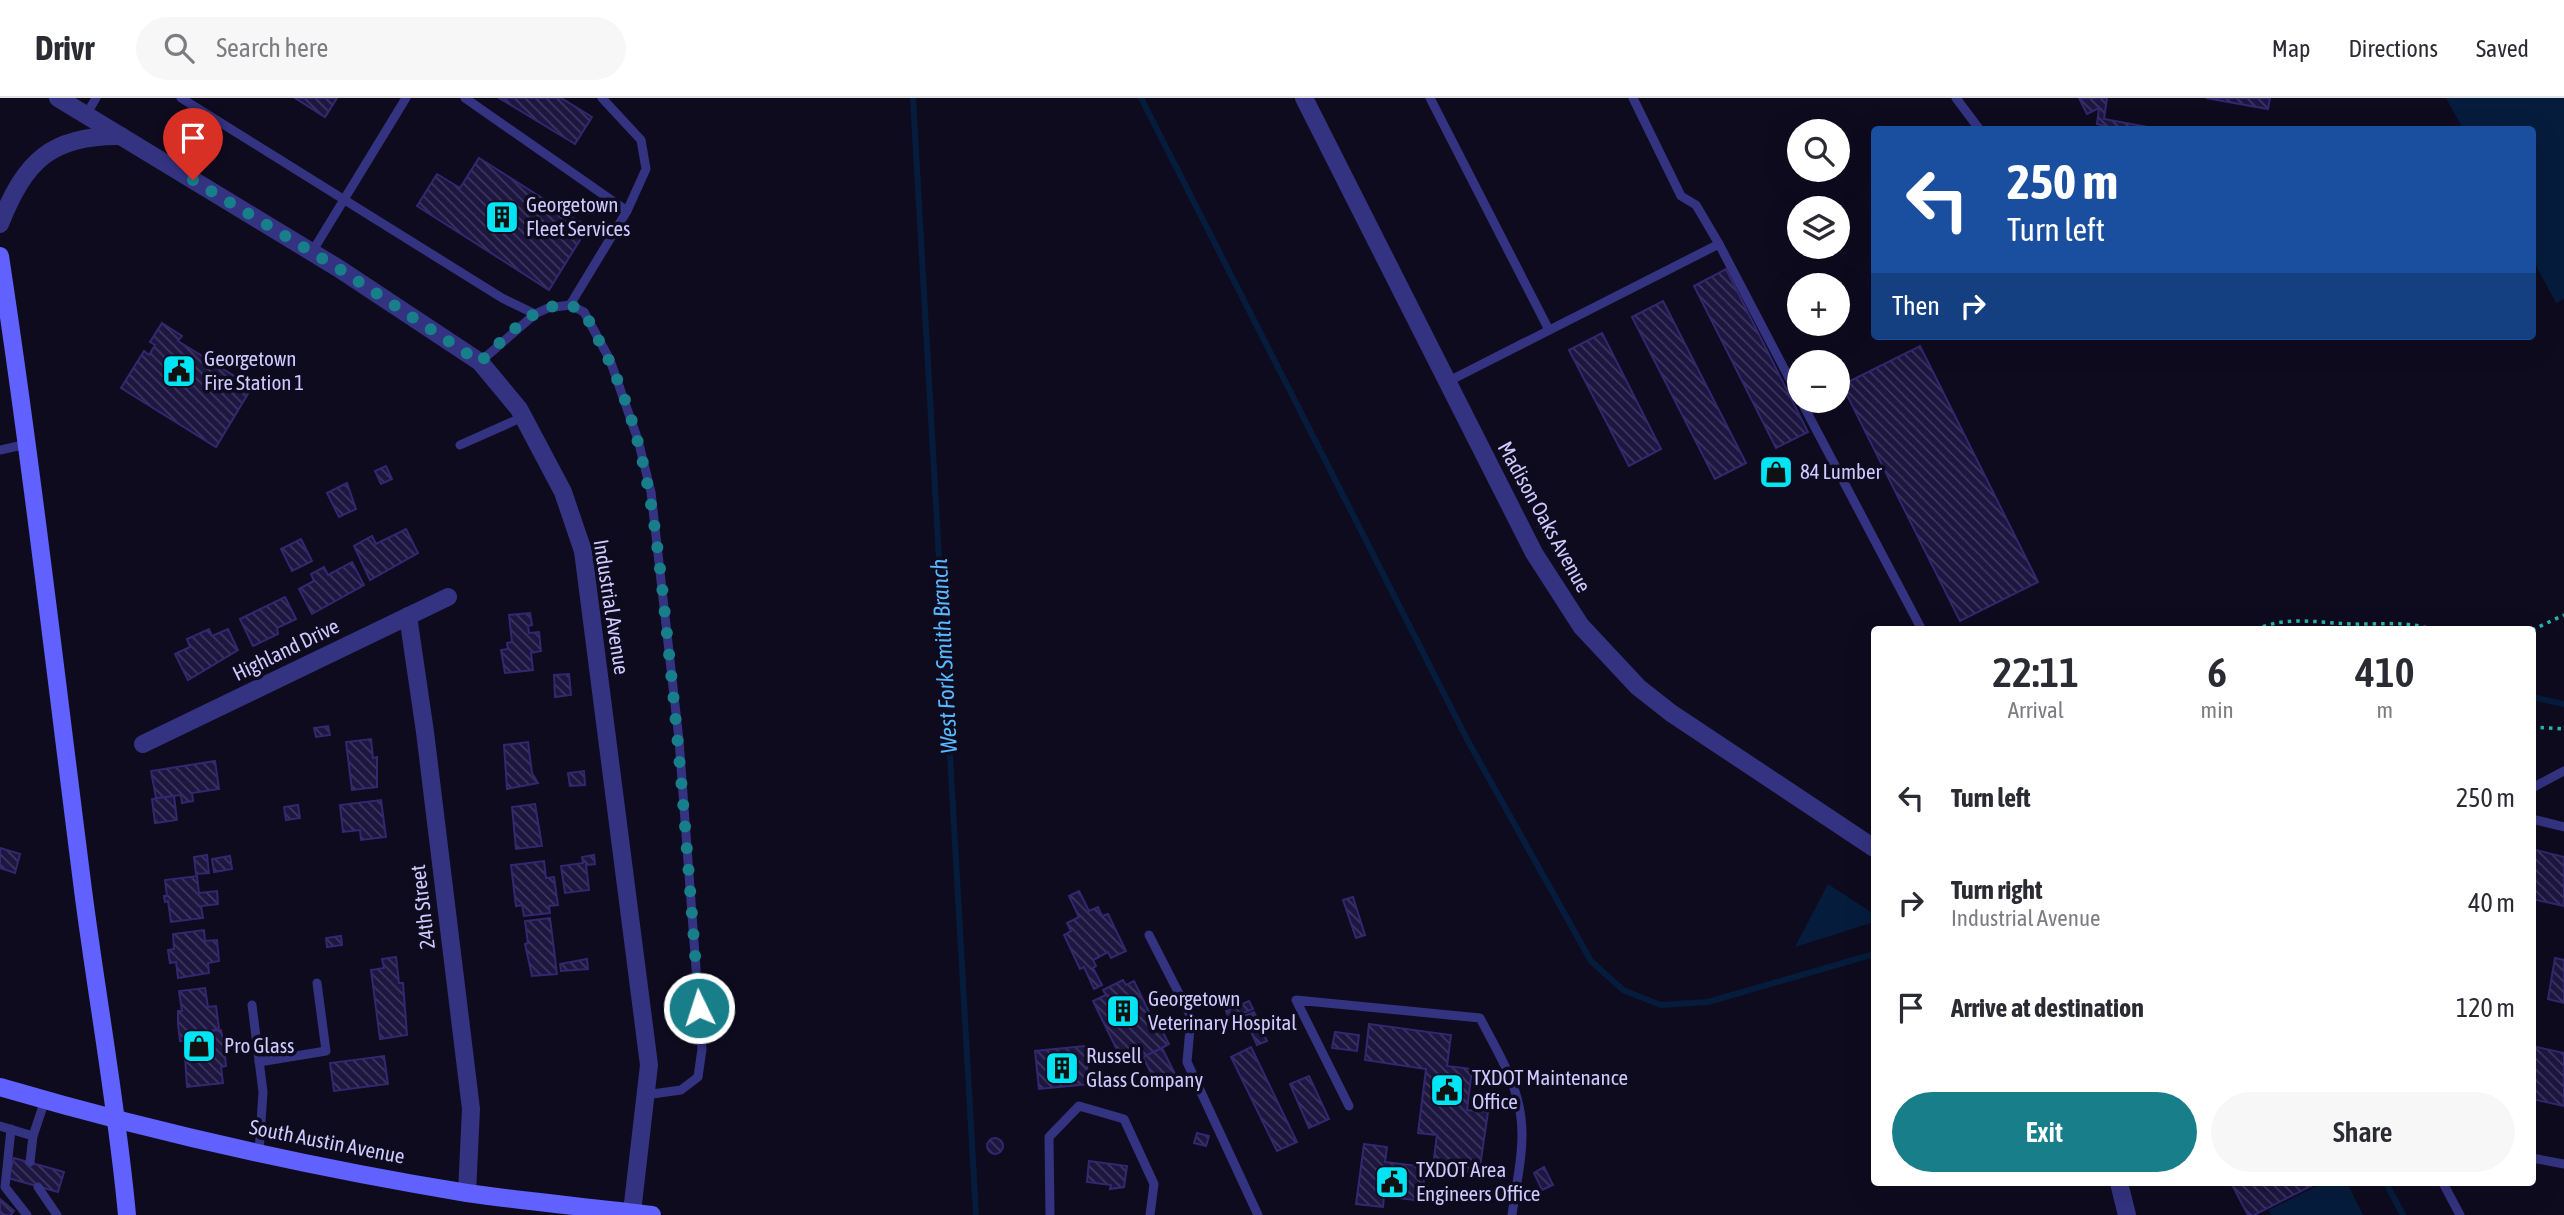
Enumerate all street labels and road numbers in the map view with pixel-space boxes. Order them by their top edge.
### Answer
street label: Madison Oaks Avenue [1493,437,1596,596]
street label: Industrial Avenue [589,538,635,676]
street label: Highland Drive [228,613,343,685]
street label: 24th Street [405,864,439,951]
street label: South Austin Avenue [247,1114,407,1168]

